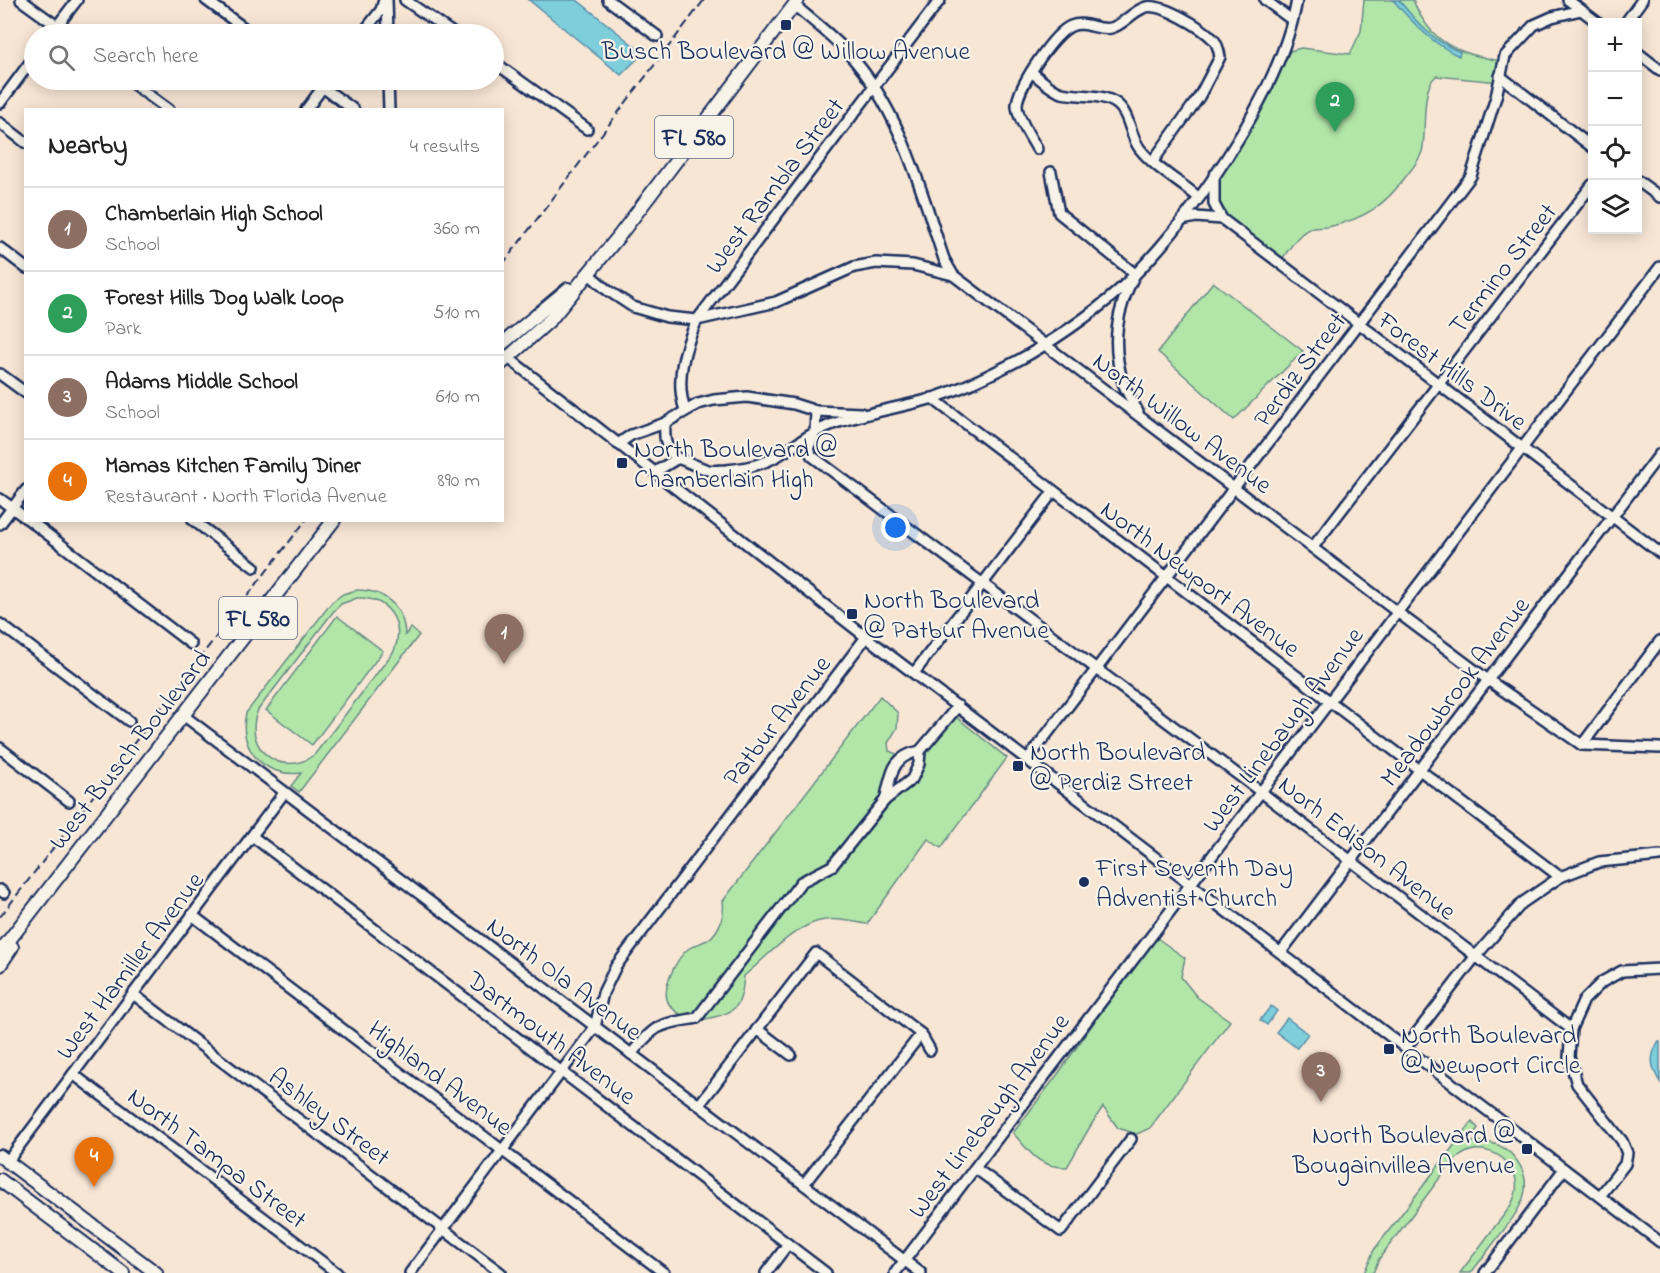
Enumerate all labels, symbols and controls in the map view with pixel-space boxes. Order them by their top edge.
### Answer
marker: Busch Boulevard @ Willow Avenue [779,18,793,32]
map controls [1588,18,1642,234]
button: + [1588,18,1642,72]
search box [24,24,504,90]
place label: Busch Boulevard @ Willow Avenue [601,34,971,72]
icon: search [45,41,78,74]
text: Search here [93,41,198,73]
button: − [1588,72,1642,126]
pin: 2 [1316,82,1354,132]
street label: West Rambla Street [697,90,856,283]
road number: FL 580 [655,116,733,158]
button: locate [1588,126,1642,180]
text: Nearby [48,128,127,166]
text: 4 results [410,133,480,162]
button: layers [1588,180,1642,234]
street label: Termino Street [1441,196,1568,344]
text: Chamberlain High School [105,199,323,231]
text: 1 [64,215,71,244]
text: 360 m [434,215,480,244]
text: School [105,231,160,260]
text: Forest Hills Dog Walk Loop [105,283,344,315]
text: 2 [63,299,72,328]
text: 510 m [433,299,480,328]
street label: Forest Hills Drive [1368,303,1534,442]
street label: Perdiz Street [1245,305,1357,436]
text: Park [105,315,141,344]
street label: North Willow Avenue [1083,344,1279,505]
text: Adams Middle School [105,367,298,399]
text: 3 [63,383,72,412]
text: 610 m [436,383,480,412]
text: School [105,399,160,428]
place label: North Boulevard @ Chamberlain High [634,432,837,500]
text: Mamas Kitchen Family Diner [105,451,361,483]
marker: North Boulevard @ Chamberlain High [615,456,629,470]
text: 4 [63,467,72,496]
text: 890 m [437,467,480,496]
text: Restaurant · North Florida Avenue [105,483,387,512]
street label: North Newport Avenue [1091,493,1307,669]
your location [881,513,910,542]
place label: North Boulevard @ Patbur Avenue [864,583,1049,651]
street label: Meadowbrook Avenue [1372,589,1541,796]
road number: FL 580 [219,597,297,639]
marker: North Boulevard @ Patbur Avenue [845,607,859,621]
pin: 1 [484,614,524,664]
street label: West Linebaugh Avenue [1194,620,1375,842]
street label: West Busch Boulevard [41,642,222,859]
street label: Patbur Avenue [715,648,842,795]
place label: North Boulevard @ Perdiz Street [1030,735,1206,803]
marker: North Boulevard @ Perdiz Street [1011,759,1025,773]
street label: Norh Edison Avenue [1269,768,1464,931]
place label: First Seventh Day Adventist Church [1095,851,1293,919]
street label: West Hamiller Avenue [48,864,215,1069]
marker: First Seventh Day Adventist Church [1077,875,1091,889]
street label: North Ola Avenue [477,909,649,1052]
street label: Dartmouth Avenue [457,962,643,1116]
street label: West Linebaugh Avenue [900,1006,1081,1228]
street label: Highland Avenue [359,1012,520,1147]
place label: North Boulevard @ Newport Circle [1401,1018,1581,1086]
marker: North Boulevard @ Newport Circle [1382,1042,1396,1056]
pin: 3 [1302,1052,1340,1102]
street label: Ashley Street [259,1060,397,1177]
street label: North Tampa Street [118,1079,314,1240]
place label: North Boulevard @ Bougainvillea Avenue [1292,1118,1515,1186]
pin: 4 [74,1138,113,1187]
marker: North Boulevard @ Bougainvillea Avenue [1520,1142,1534,1156]

